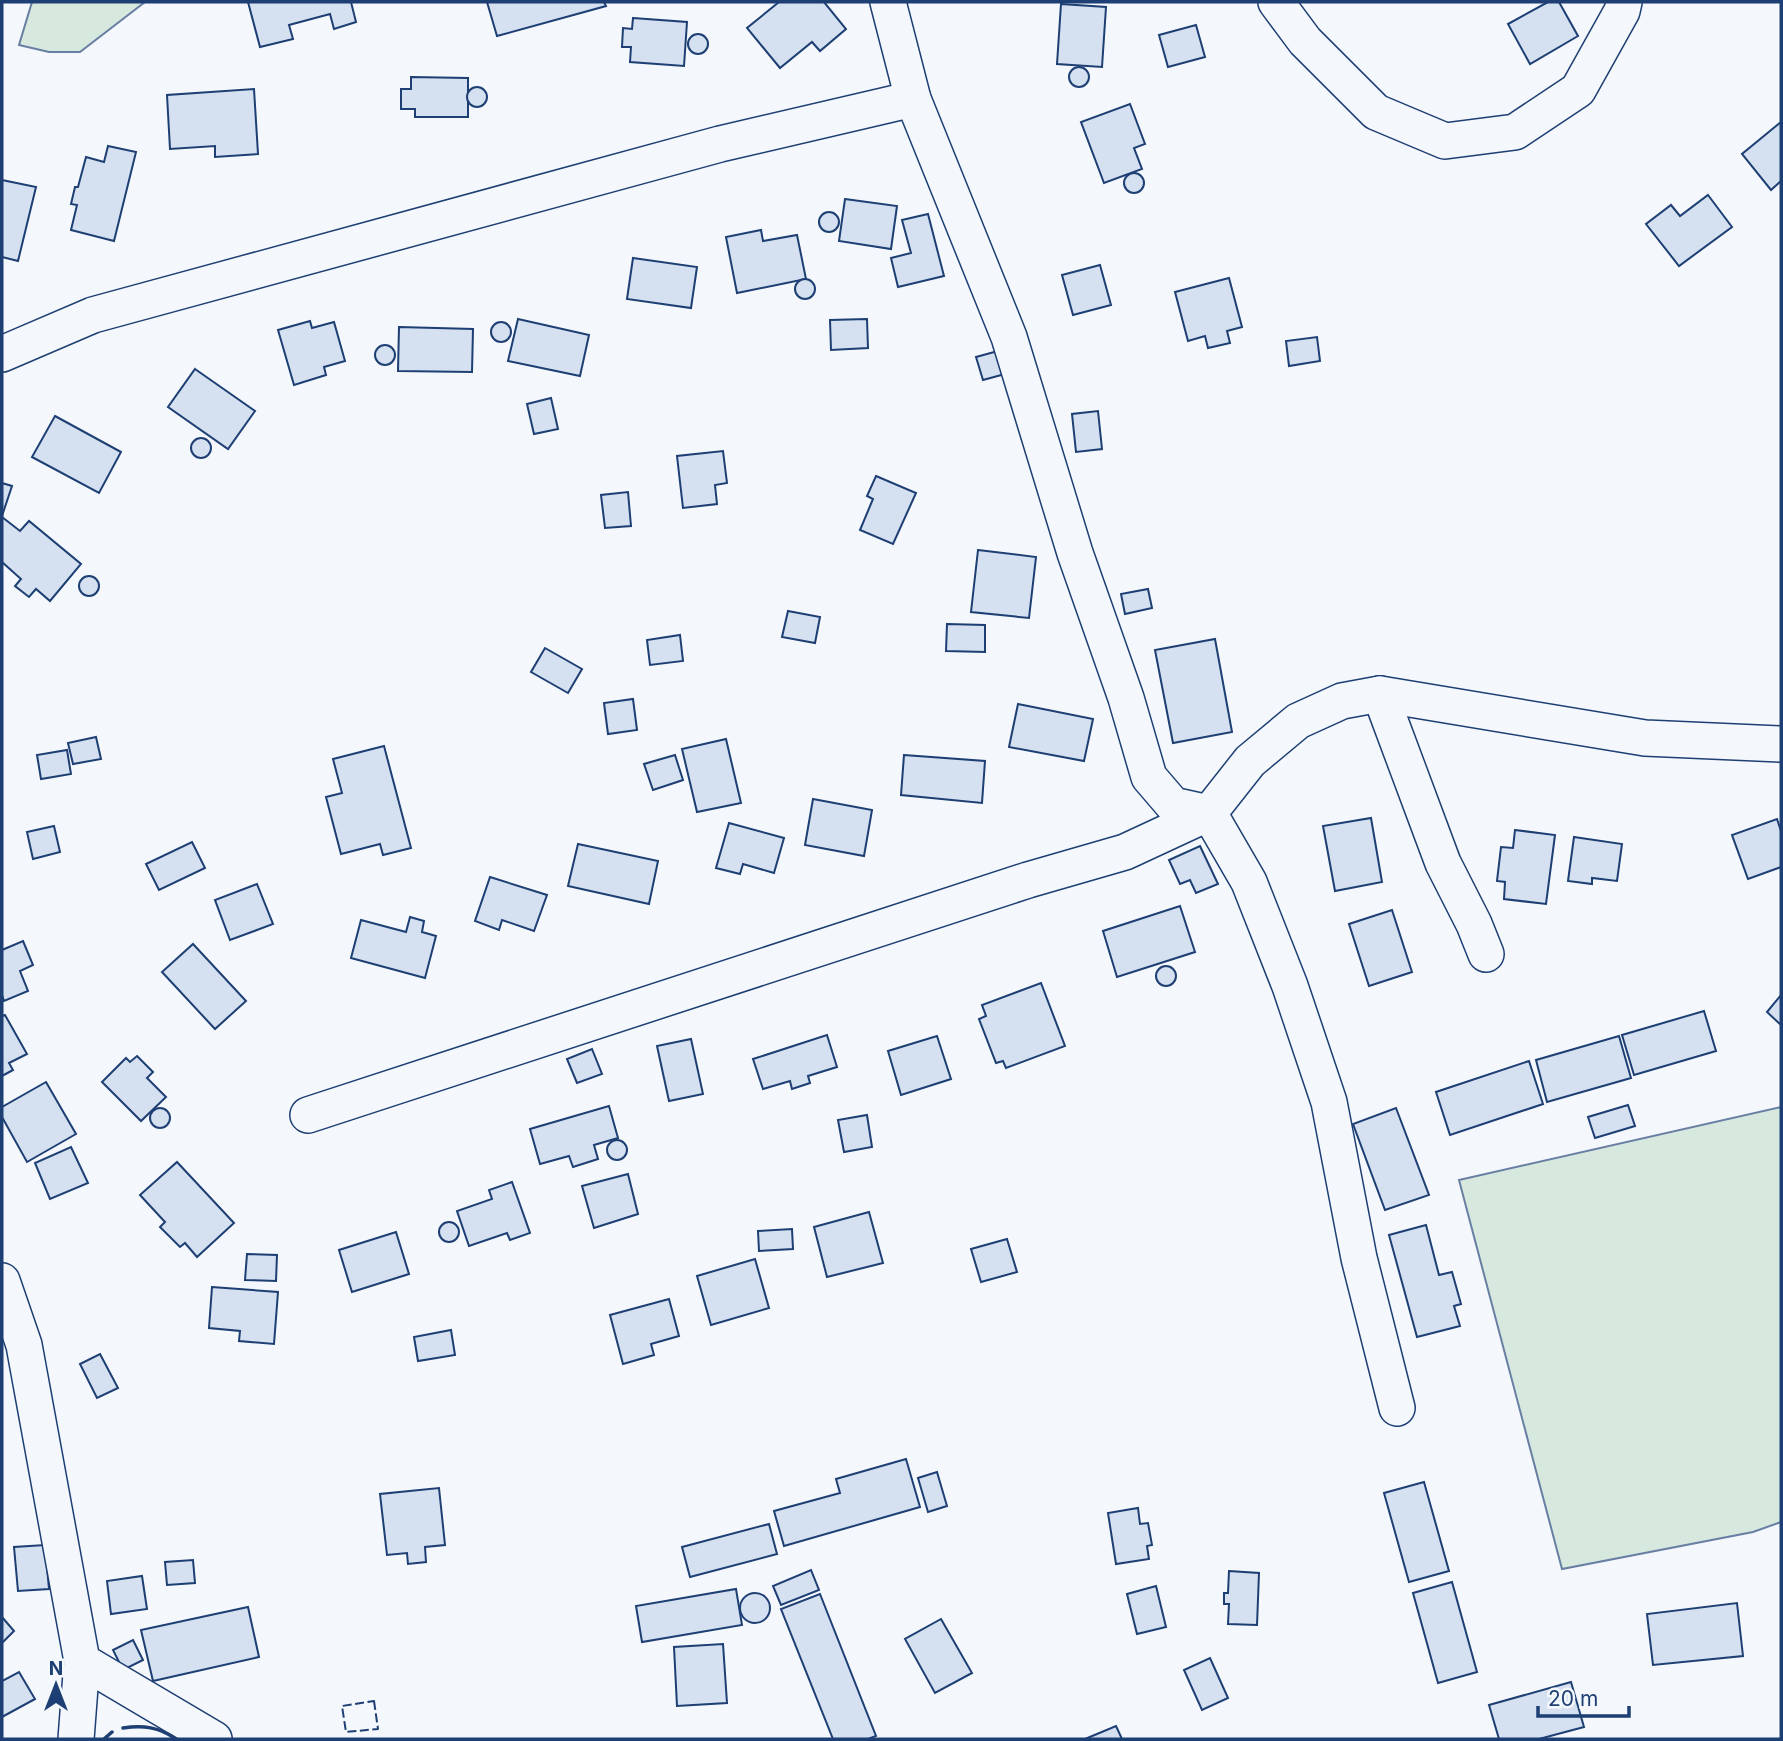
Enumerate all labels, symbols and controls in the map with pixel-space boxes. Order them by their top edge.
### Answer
north arrow [21,1650,91,1720]
text: N [49,1657,63,1680]
scale bar [1538,1674,1629,1718]
text: 20 m [1548,1686,1598,1711]

